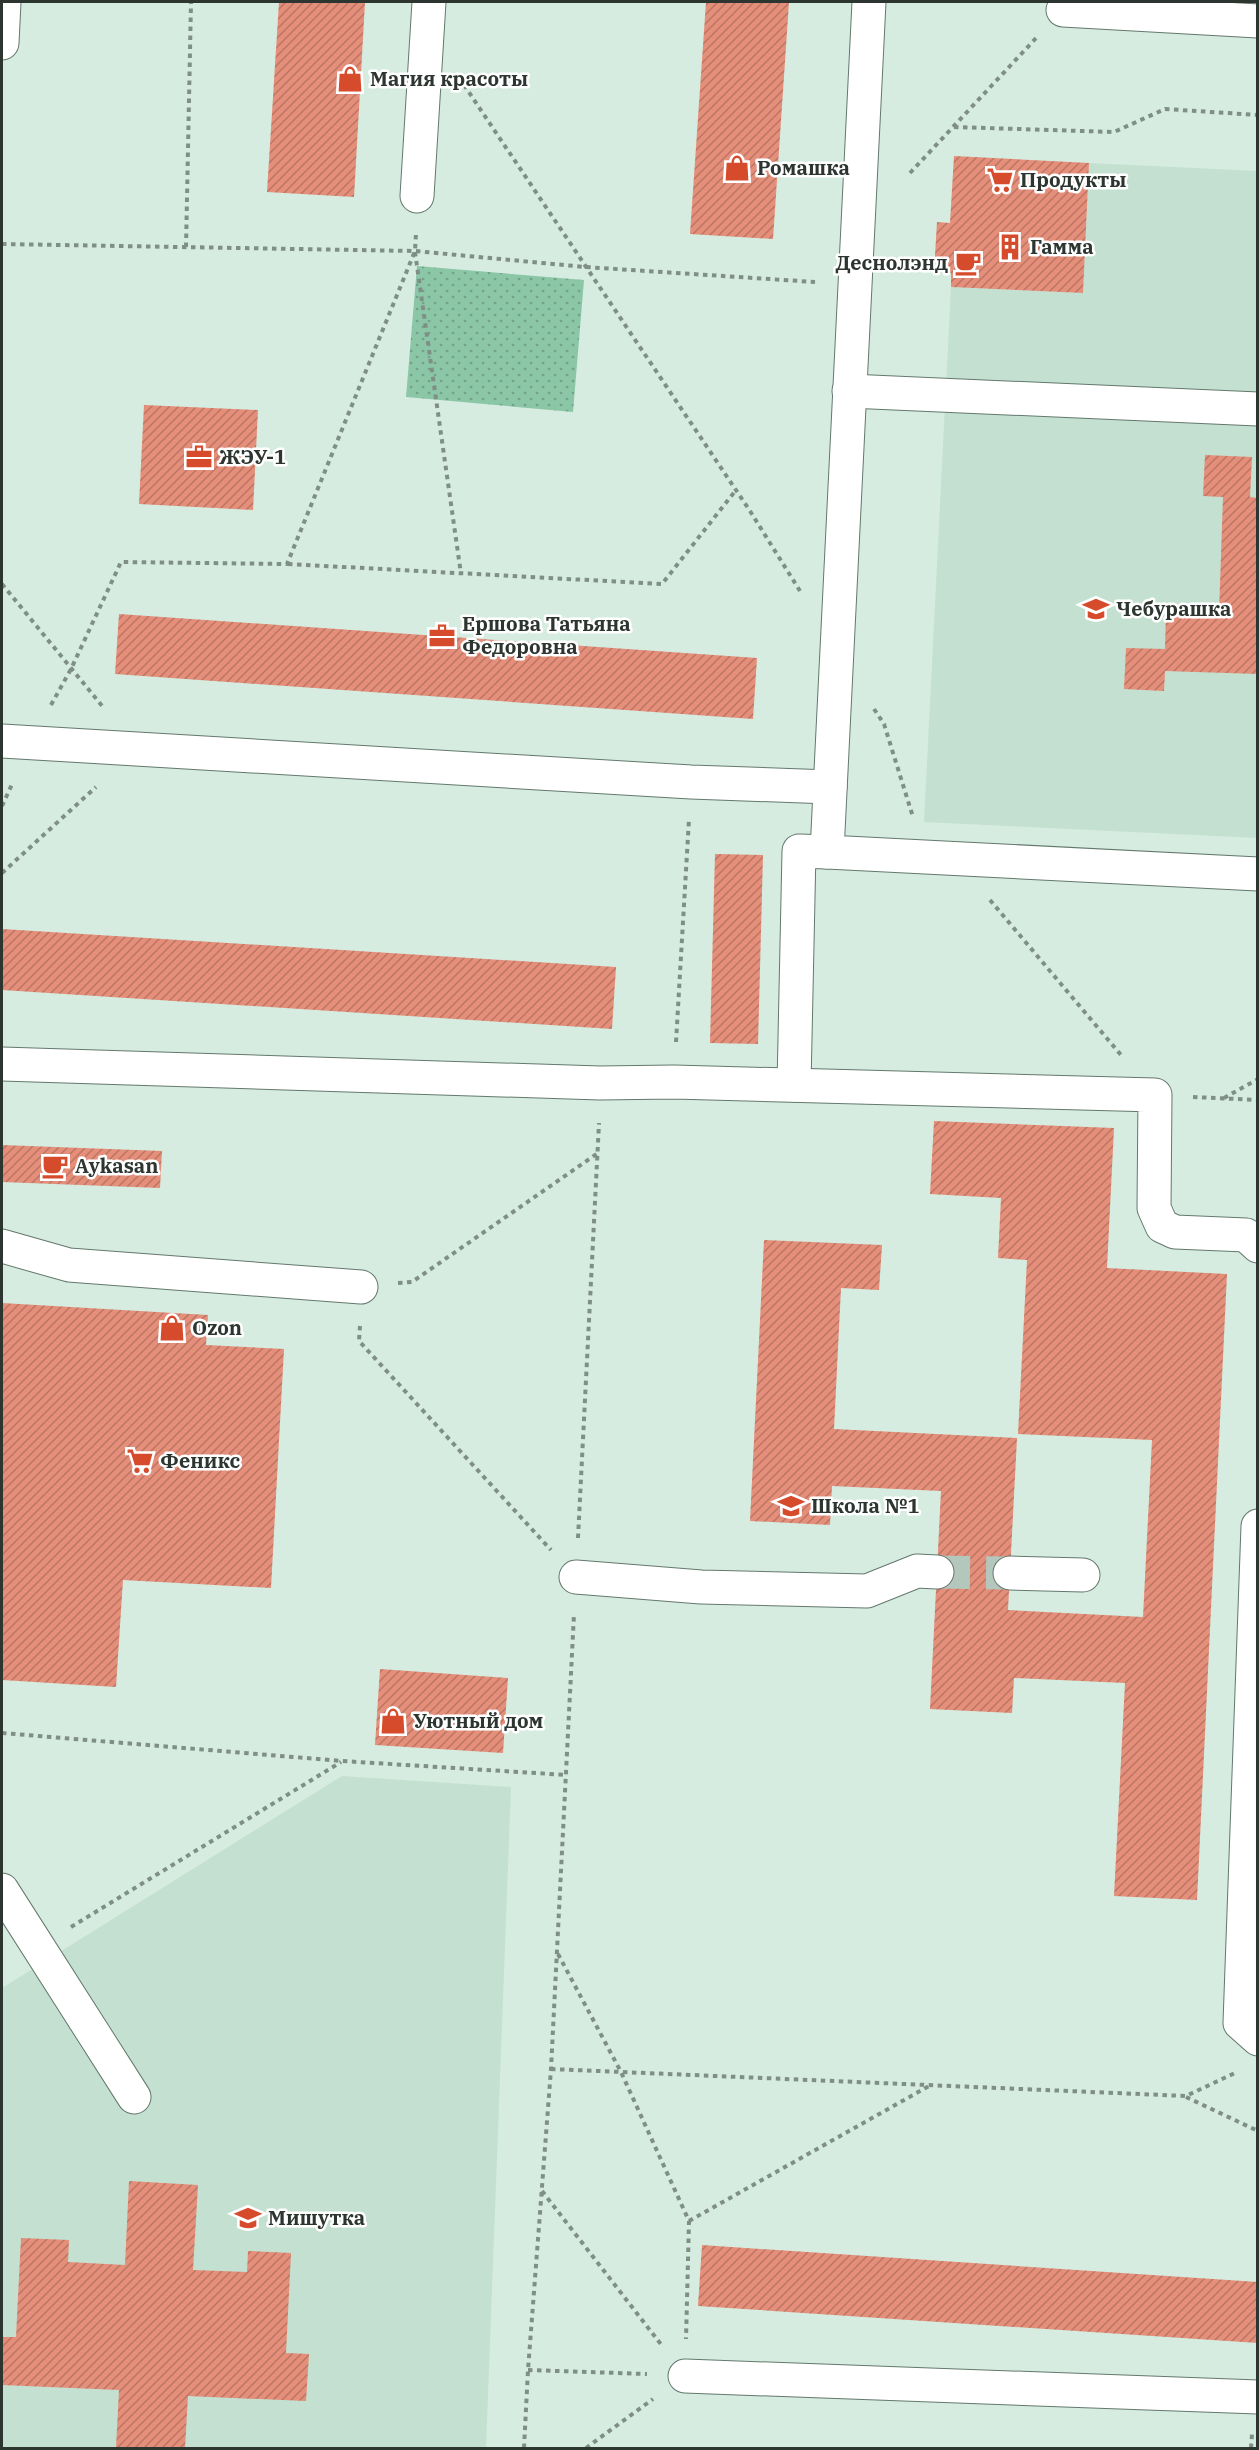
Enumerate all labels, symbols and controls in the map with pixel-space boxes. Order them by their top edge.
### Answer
shop icon: Магия красоты [335,64,365,94]
place label: Магия красоты [370,65,528,92]
shop icon: Ромашка [722,153,752,183]
place label: Ромашка [757,154,850,181]
supermarket icon: Продукты [985,165,1015,195]
place label: Продукты [1020,166,1126,193]
building icon: Гамма [995,232,1025,262]
place label: Гамма [1030,233,1094,260]
cafe icon: Деснолэнд [953,248,983,278]
place label: Деснолэнд [836,249,948,276]
office icon: ЖЭУ-1 [184,442,214,472]
place label: ЖЭУ-1 [219,443,286,470]
school or university icon: Чебурашка [1081,594,1111,624]
place label: Чебурашка [1116,595,1232,622]
place label: Ершова Татьяна Федоровна [462,610,631,660]
office icon: Ершова Татьяна Федоровна [427,621,457,651]
cafe icon: Aykasan [40,1151,70,1181]
place label: Aykasan [75,1152,159,1179]
shop icon: Ozon [157,1313,187,1343]
place label: Ozon [192,1314,242,1341]
supermarket icon: Феникс [125,1446,155,1476]
place label: Феникс [160,1447,241,1474]
school or university icon: Школа №1 [776,1491,806,1521]
place label: Школа №1 [811,1492,920,1519]
shop icon: Уютный дом [378,1706,408,1736]
place label: Уютный дом [413,1707,544,1734]
school or university icon: Мишутка [233,2203,263,2233]
place label: Мишутка [268,2204,365,2231]

